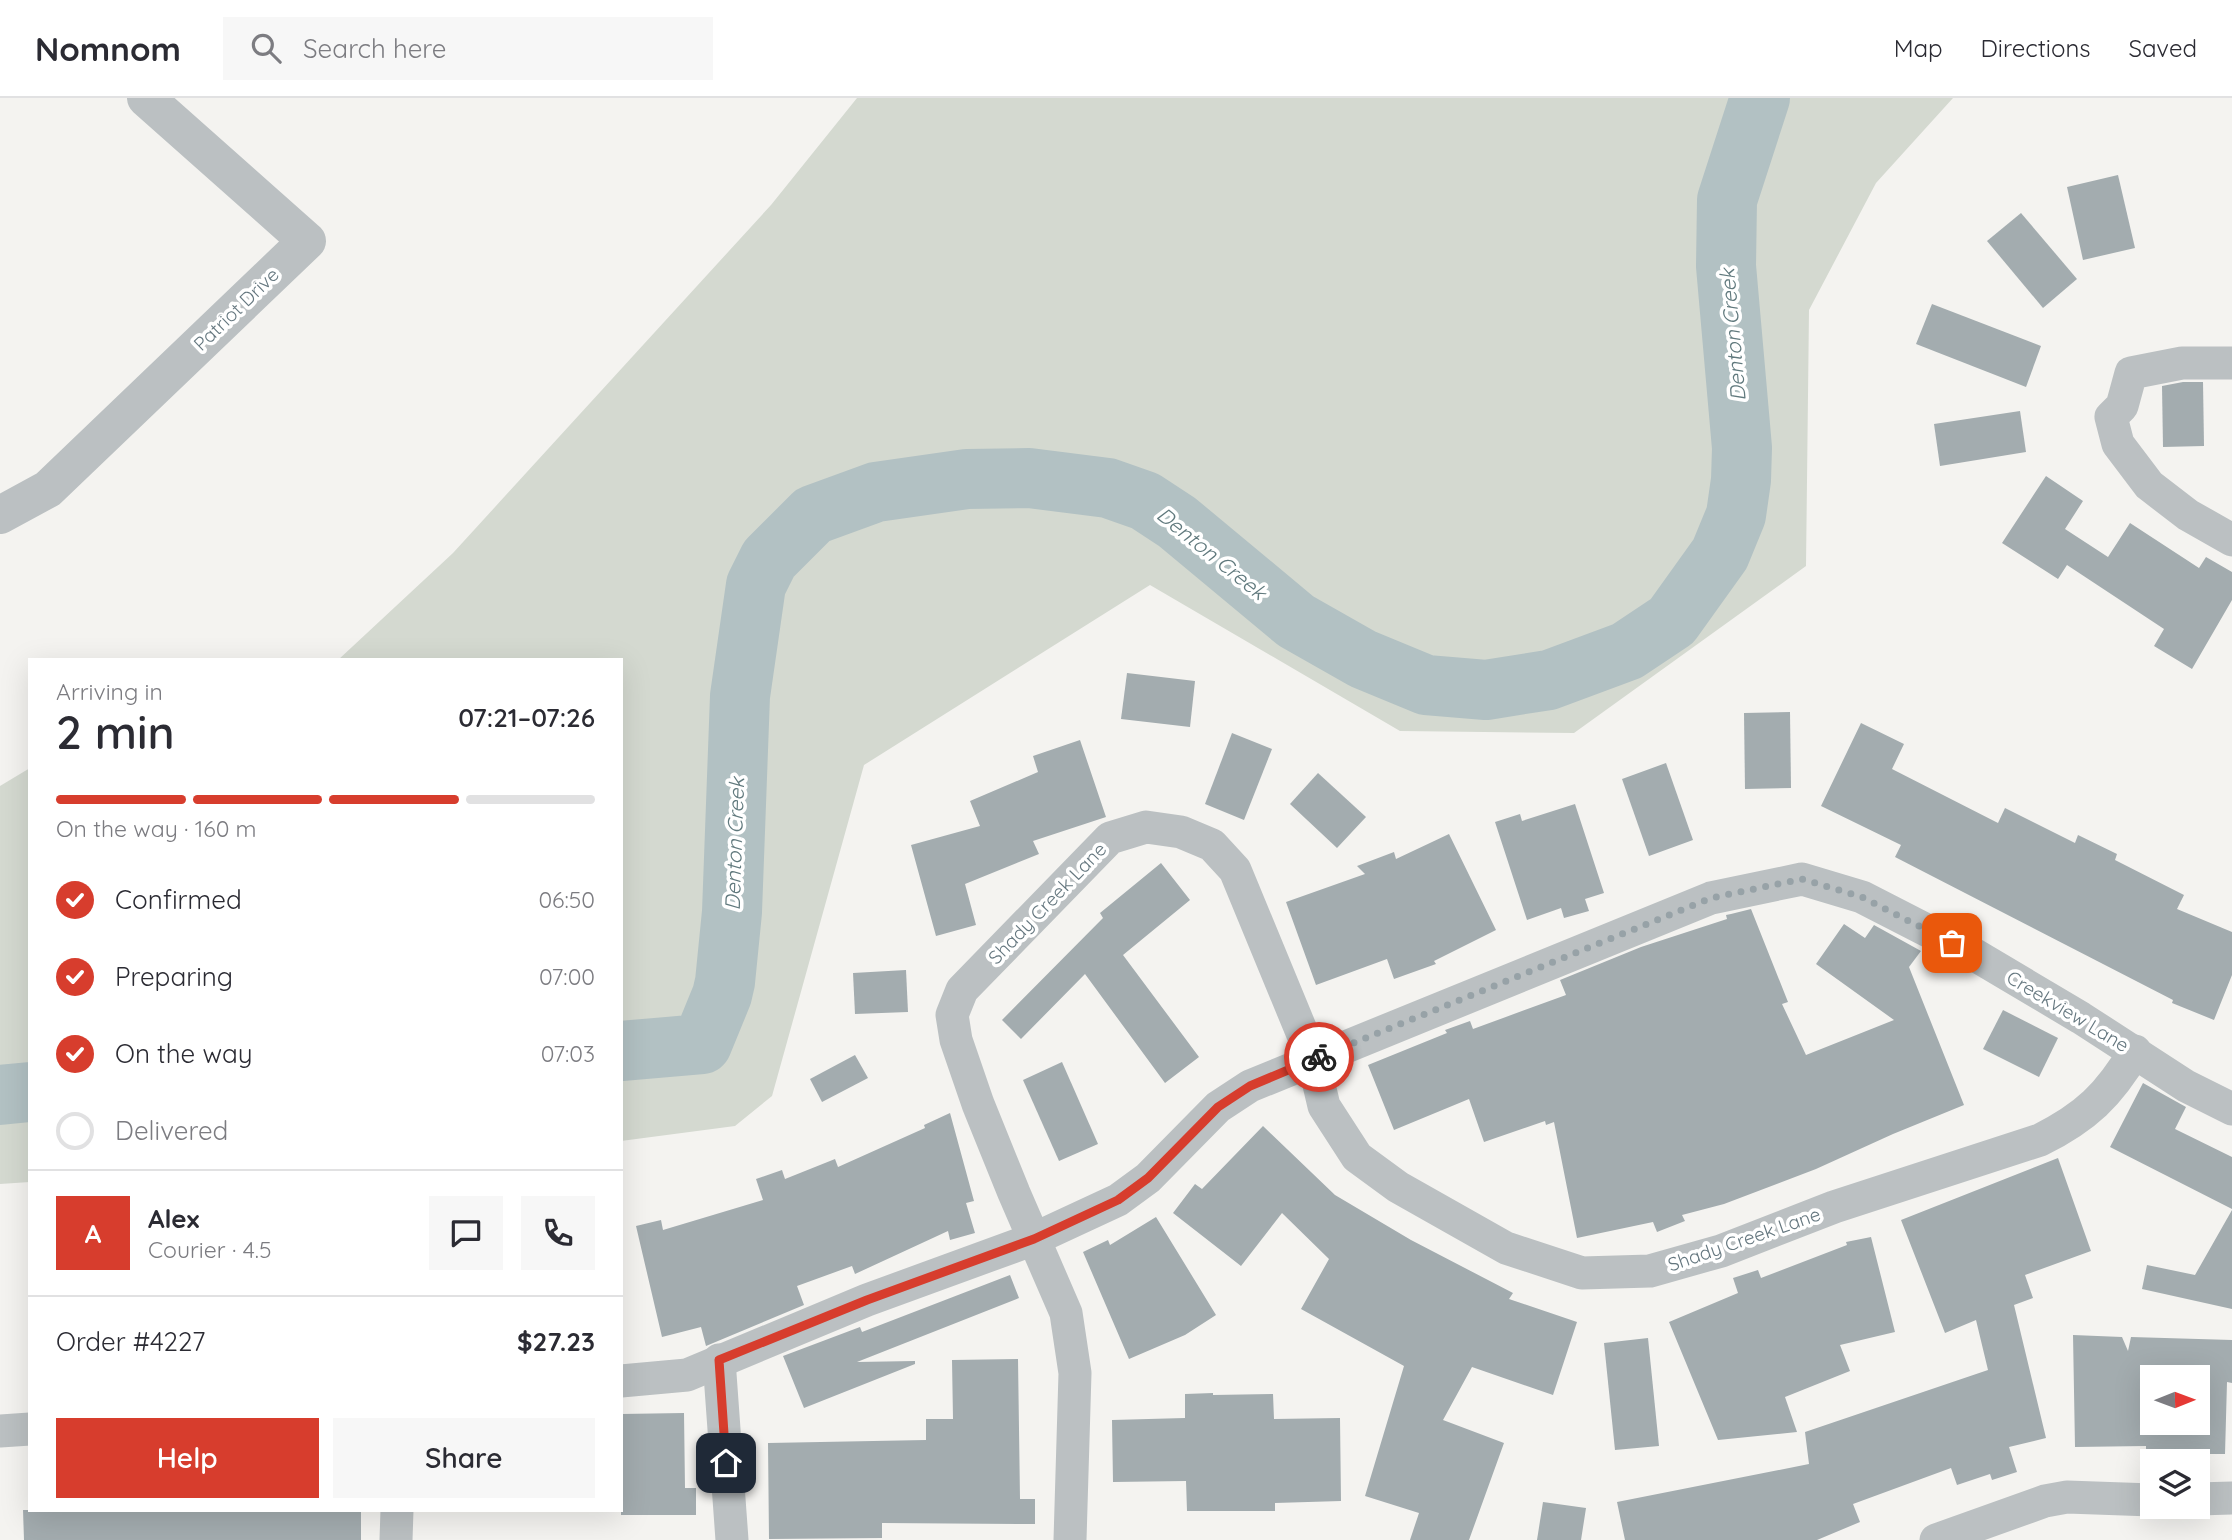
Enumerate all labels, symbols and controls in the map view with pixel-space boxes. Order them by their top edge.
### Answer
search box [223,17,713,80]
text: Nomnom [35,28,181,69]
icon: search [247,29,285,67]
text: Search here [303,32,447,65]
text: Map [1894,33,1943,63]
text: Directions [1981,33,2091,63]
text: Saved [2129,33,2197,63]
street label: Patriot Drive [188,262,284,356]
water label: Denton Creek [1713,266,1751,402]
water label: Denton Creek [1152,501,1273,606]
text: Arriving in [56,677,163,706]
text: 07:21–07:26 [458,701,595,734]
text: 2 min [56,703,175,761]
water label: Denton Creek [719,775,749,911]
text: On the way · 160 m [56,814,257,843]
street label: Shady Creek Lane [983,837,1111,969]
icon: check [56,881,94,919]
text: Confirmed [115,883,242,916]
text: 06:50 [538,885,595,914]
pin [1922,913,1982,973]
icon: bag [1933,924,1971,962]
icon: check [56,958,94,996]
text: Preparing [115,960,233,993]
text: 07:00 [539,962,595,991]
street label: Creekview Lane [2002,965,2134,1057]
courier [1284,1022,1354,1092]
icon: check [56,1035,94,1073]
text: On the way [115,1037,253,1070]
icon: bike [1300,1038,1338,1076]
text: 07:03 [541,1039,595,1068]
text: Delivered [115,1114,228,1147]
button: chat [429,1196,503,1270]
button: phone [521,1196,595,1270]
text: Alex [148,1202,199,1235]
street label: Shady Creek Lane [1664,1202,1824,1276]
text: A [85,1217,101,1250]
text: Courier · 4.5 [148,1235,272,1264]
text: Order #4227 [56,1325,205,1358]
text: $27.23 [517,1325,595,1358]
north arrow [2140,1365,2210,1435]
map controls [2140,1365,2210,1519]
button: Help [56,1418,319,1498]
button: Share [333,1418,595,1498]
pin [696,1433,756,1493]
icon: home [707,1444,745,1482]
button: layers [2140,1449,2210,1519]

